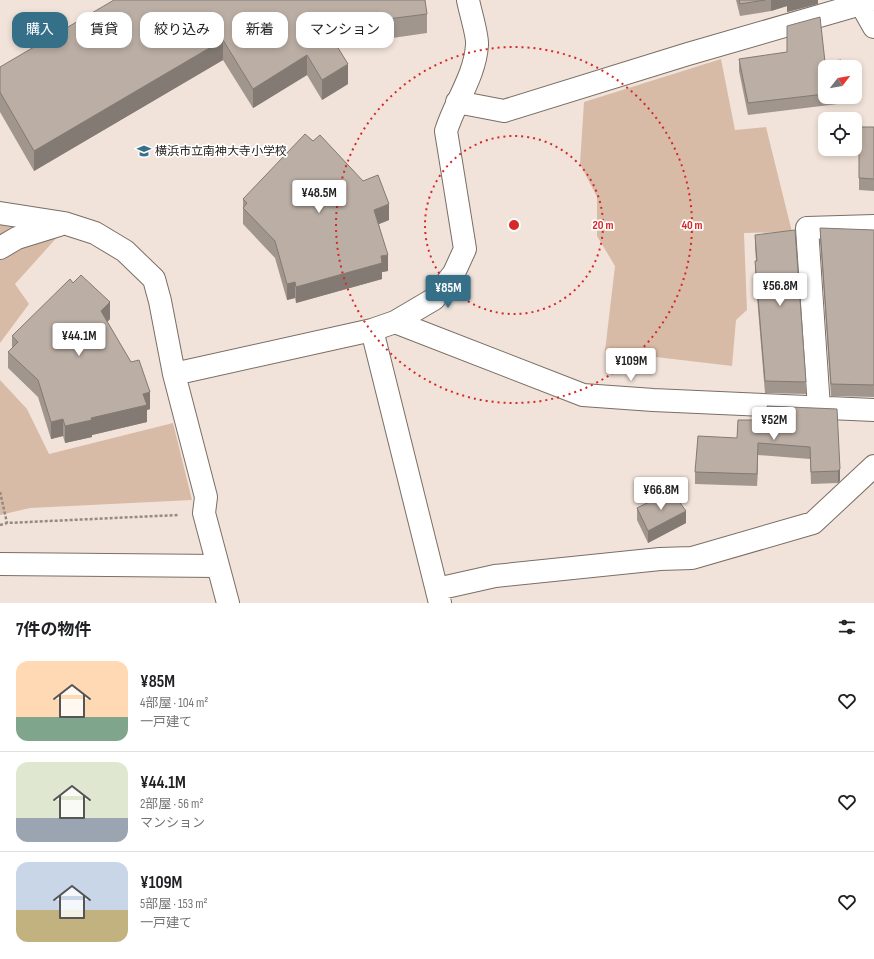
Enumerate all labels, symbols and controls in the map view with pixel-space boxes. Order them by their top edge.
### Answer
chip: 購入 [12,12,68,48]
chip: 賃貸 [76,12,132,48]
chip: 絞り込み [140,12,224,48]
chip: 新着 [232,12,288,48]
chip: マンション [296,12,394,48]
north arrow [818,60,862,104]
map controls [818,60,862,156]
button: locate [818,112,862,156]
school or university icon: 横浜市立南神大寺小学校 [136,143,152,159]
place label: 横浜市立南神大寺小学校 [155,144,287,159]
pin: ¥48.5M [286,180,352,214]
text: ¥48.5M [301,185,337,201]
centre of rings [507,218,521,232]
text: 20 m [593,218,613,233]
text: 40 m [681,218,703,233]
pin: ¥56.8M [747,273,813,307]
pin: ¥85M [424,275,472,309]
text: ¥56.8M [762,278,798,294]
text: ¥85M [435,280,461,296]
pin: ¥44.1M [46,323,112,357]
text: ¥44.1M [62,328,97,344]
pin: ¥109M [603,348,659,382]
text: ¥109M [615,353,647,369]
pin: ¥52M [750,407,798,441]
text: ¥52M [761,412,787,428]
pin: ¥66.8M [628,477,694,511]
text: ¥66.8M [643,482,679,498]
icon: filters [836,616,858,638]
text: 7件の物件 [16,620,91,640]
text: ¥85M [140,672,175,692]
icon: home [48,677,96,725]
icon: heart [836,690,858,712]
text: 4部屋 · 104 m² [140,695,208,711]
text: 一戸建て [140,714,192,730]
text: ¥44.1M [140,773,186,793]
icon: home [48,778,96,826]
icon: heart [836,791,858,813]
text: 2部屋 · 56 m² [140,796,203,812]
text: マンション [140,815,205,831]
text: ¥109M [140,873,182,893]
icon: home [48,878,96,926]
icon: heart [836,891,858,913]
text: 5部屋 · 153 m² [140,896,208,912]
text: 一戸建て [140,915,192,931]

